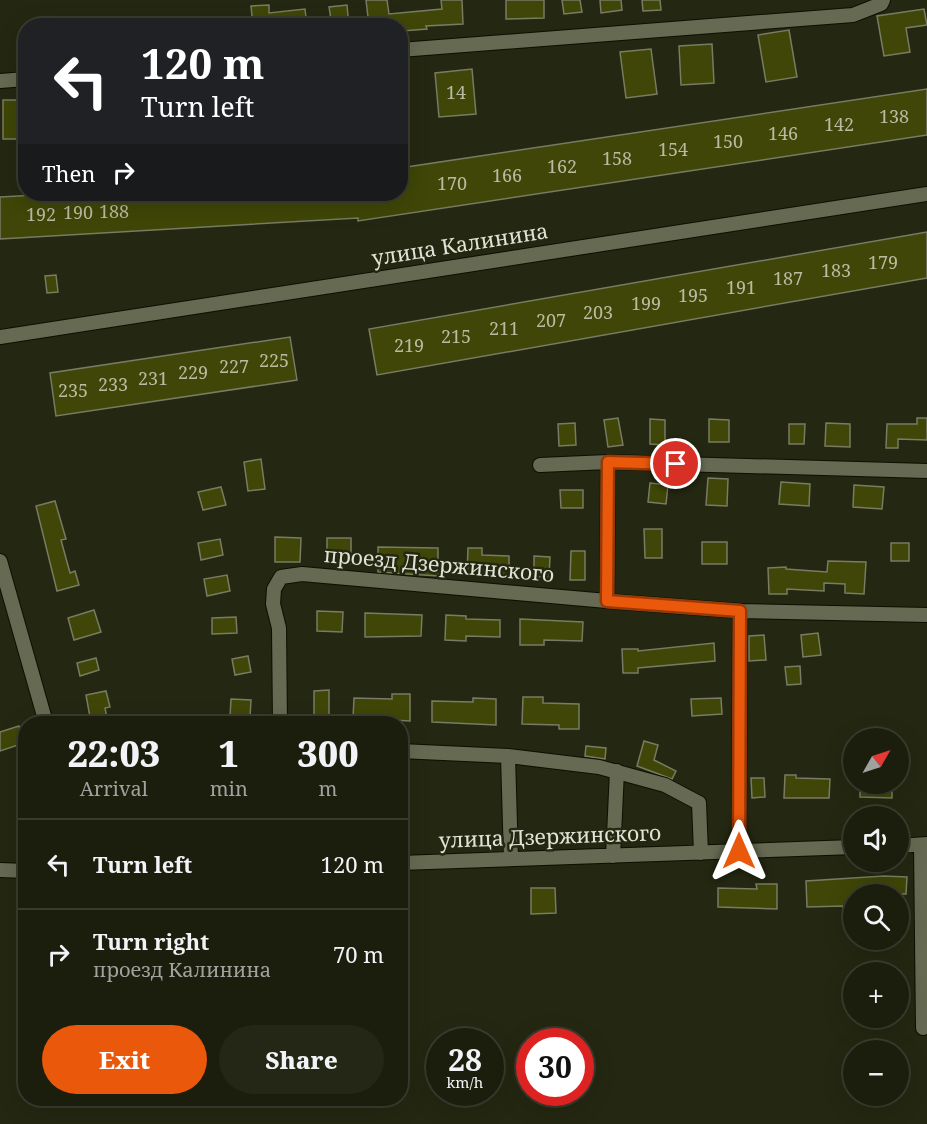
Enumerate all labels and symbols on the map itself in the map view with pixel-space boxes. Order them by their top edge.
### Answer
house number: 14 [446,80,466,104]
house number: 138 [879,104,909,128]
house number: 142 [824,112,854,136]
house number: 146 [768,121,798,145]
house number: 150 [713,129,743,153]
house number: 154 [658,137,688,161]
house number: 158 [602,146,632,170]
house number: 162 [547,154,577,178]
house number: 166 [492,163,522,187]
house number: 170 [437,171,467,195]
house number: 188 [99,199,129,223]
house number: 190 [63,200,93,224]
house number: 192 [26,202,56,226]
street label: улица Калинина [370,216,550,272]
house number: 179 [868,250,898,274]
house number: 183 [821,258,851,282]
house number: 187 [773,266,803,290]
house number: 191 [726,275,756,299]
house number: 195 [678,283,708,307]
house number: 199 [631,291,661,315]
house number: 203 [583,300,613,324]
house number: 207 [536,308,566,332]
house number: 211 [489,316,519,340]
house number: 215 [441,324,471,348]
house number: 219 [394,333,424,357]
house number: 225 [259,348,289,372]
house number: 227 [219,354,249,378]
house number: 229 [178,360,208,384]
house number: 231 [138,366,168,390]
house number: 233 [98,372,128,396]
house number: 235 [58,378,88,402]
pin [650,438,701,489]
street label: проезд Дзержинского [323,540,555,588]
north arrow [843,728,909,794]
street label: улица Дзержинского [438,818,662,854]
position arrow [707,819,771,883]
speed limit sign: 30 [516,1028,594,1106]

